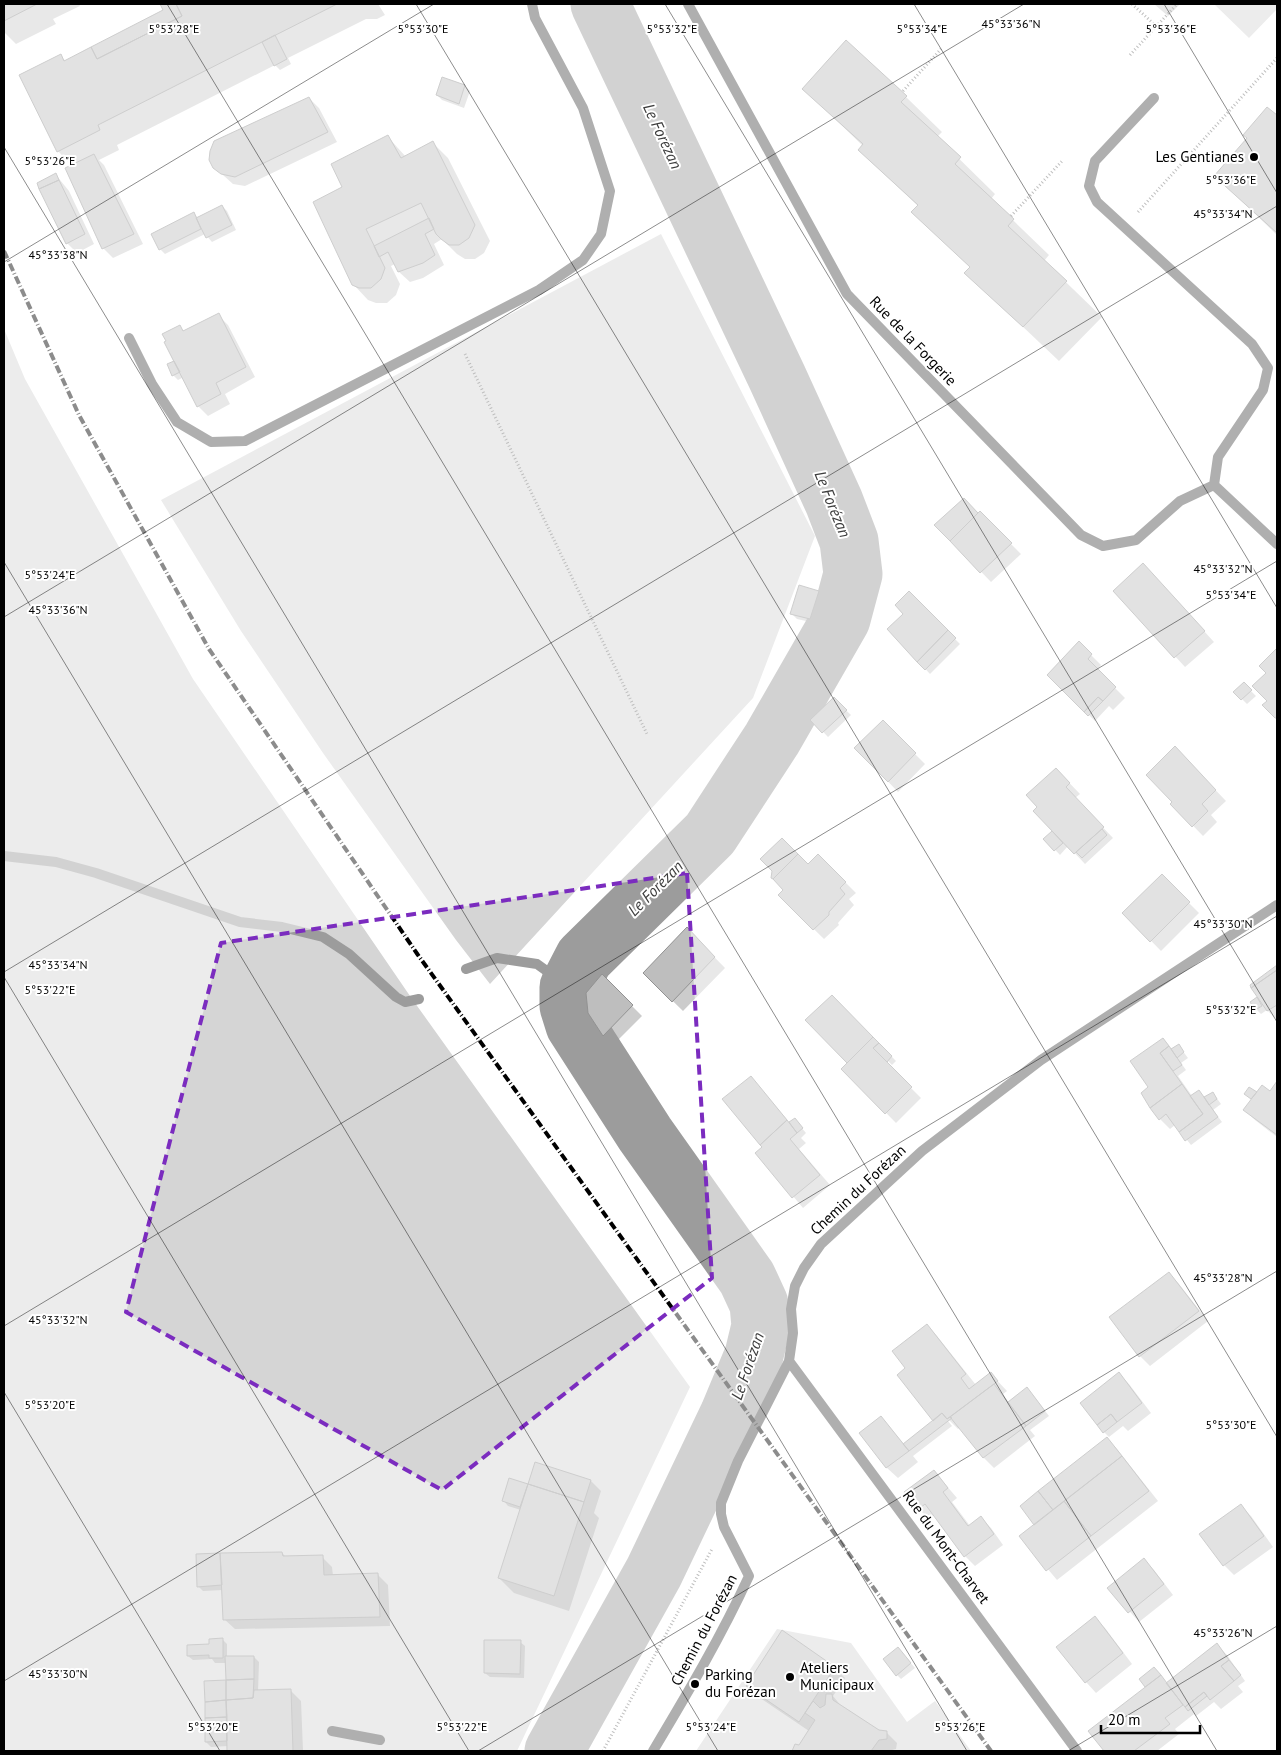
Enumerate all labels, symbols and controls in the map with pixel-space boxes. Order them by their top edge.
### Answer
text: 45°33'36"N [981,16,1041,31]
text: 5°53'28"E [149,21,199,36]
text: 5°53'30"E [398,21,448,36]
text: 5°53'32"E [647,21,697,36]
text: 5°53'34"E [897,21,947,36]
text: 5°53'36"E [1146,21,1196,36]
water label: Le Forézan [639,100,687,172]
place label: Les Gentianes [1155,147,1244,166]
marker: Les Gentianes [1248,151,1260,163]
text: 5°53'26"E [25,153,75,168]
text: 5°53'36"E [1206,172,1256,187]
text: 45°33'34"N [1193,206,1253,221]
text: 45°33'38"N [28,247,88,262]
street label: Rue de la Forgerie [866,292,961,389]
water label: Le Forézan [811,468,855,540]
text: 45°33'32"N [1193,561,1253,576]
text: 5°53'24"E [25,567,75,582]
text: 5°53'34"E [1206,587,1256,602]
text: 45°33'36"N [28,602,88,617]
water label: Le Forézan [623,856,687,920]
text: 45°33'30"N [1193,916,1253,931]
text: 45°33'34"N [28,957,88,972]
text: 5°53'22"E [25,982,75,997]
text: 5°53'32"E [1206,1002,1256,1017]
street label: Chemin du Forézan [806,1141,909,1239]
text: 45°33'28"N [1193,1270,1253,1285]
text: 45°33'32"N [28,1312,88,1327]
water label: Le Forézan [726,1330,768,1402]
text: 5°53'20"E [25,1397,75,1412]
text: 5°53'30"E [1206,1417,1256,1432]
street label: Rue du Mont-Charvet [899,1486,994,1607]
street label: Chemin du Forézan [666,1571,741,1689]
text: 45°33'26"N [1193,1625,1253,1640]
place label: Ateliers Municipaux [800,1658,875,1694]
place label: Parking du Forézan [705,1665,776,1701]
text: 45°33'30"N [28,1666,88,1681]
marker: Ateliers Municipaux [784,1671,796,1683]
marker: Parking du Forézan [689,1678,701,1690]
scale bar [1101,1702,1200,1734]
text: 20 m [1108,1710,1141,1729]
text: 5°53'20"E [188,1719,238,1734]
text: 5°53'22"E [437,1719,487,1734]
text: 5°53'24"E [686,1719,736,1734]
text: 5°53'26"E [935,1719,985,1734]

